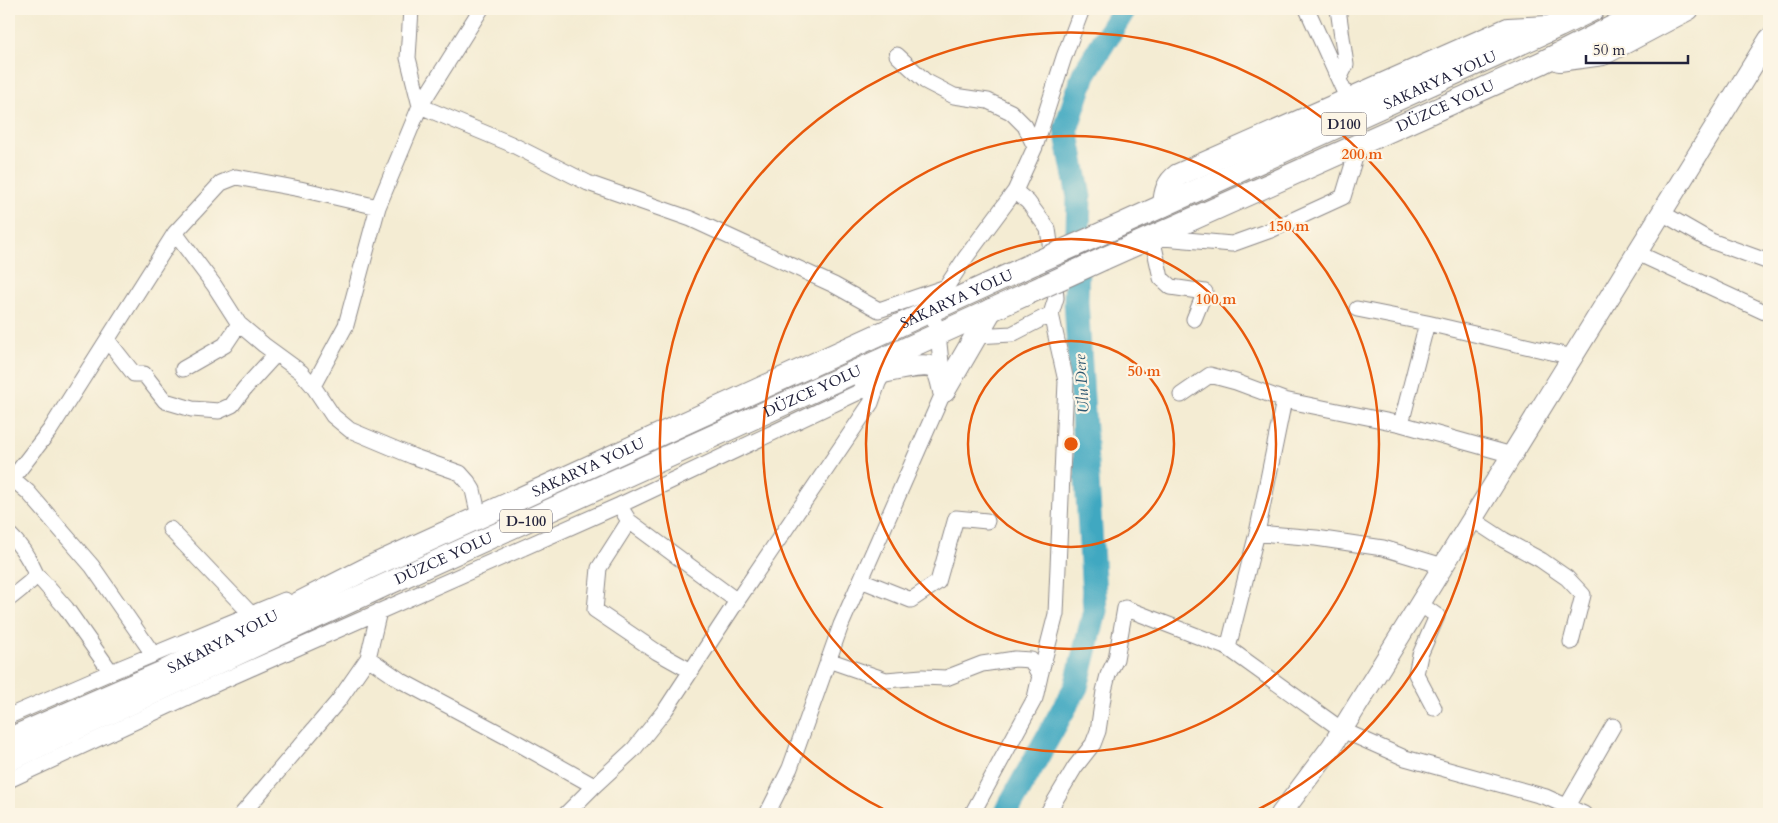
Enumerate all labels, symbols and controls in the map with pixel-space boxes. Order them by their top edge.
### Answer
scale bar [1586,32,1688,64]
text: 50 m [1593,40,1625,60]
street label: SAKARYA YOLU [1380,45,1500,114]
street label: DÜZCE YOLU [1393,75,1498,136]
road number: D100 [1322,112,1366,136]
text: 200 m [1342,144,1383,164]
text: 150 m [1269,216,1310,236]
street label: SAKARYA YOLU [897,264,1017,333]
text: 100 m [1196,289,1237,309]
water label: Ulu Dere [1069,353,1095,414]
street label: DÜZCE YOLU [760,360,865,422]
text: 50 m [1127,361,1161,381]
street label: SAKARYA YOLU [529,433,648,502]
centre of rings [1062,435,1080,453]
road number: D-100 [500,510,552,532]
street label: DÜZCE YOLU [391,527,496,589]
street label: SAKARYA YOLU [164,605,282,678]

